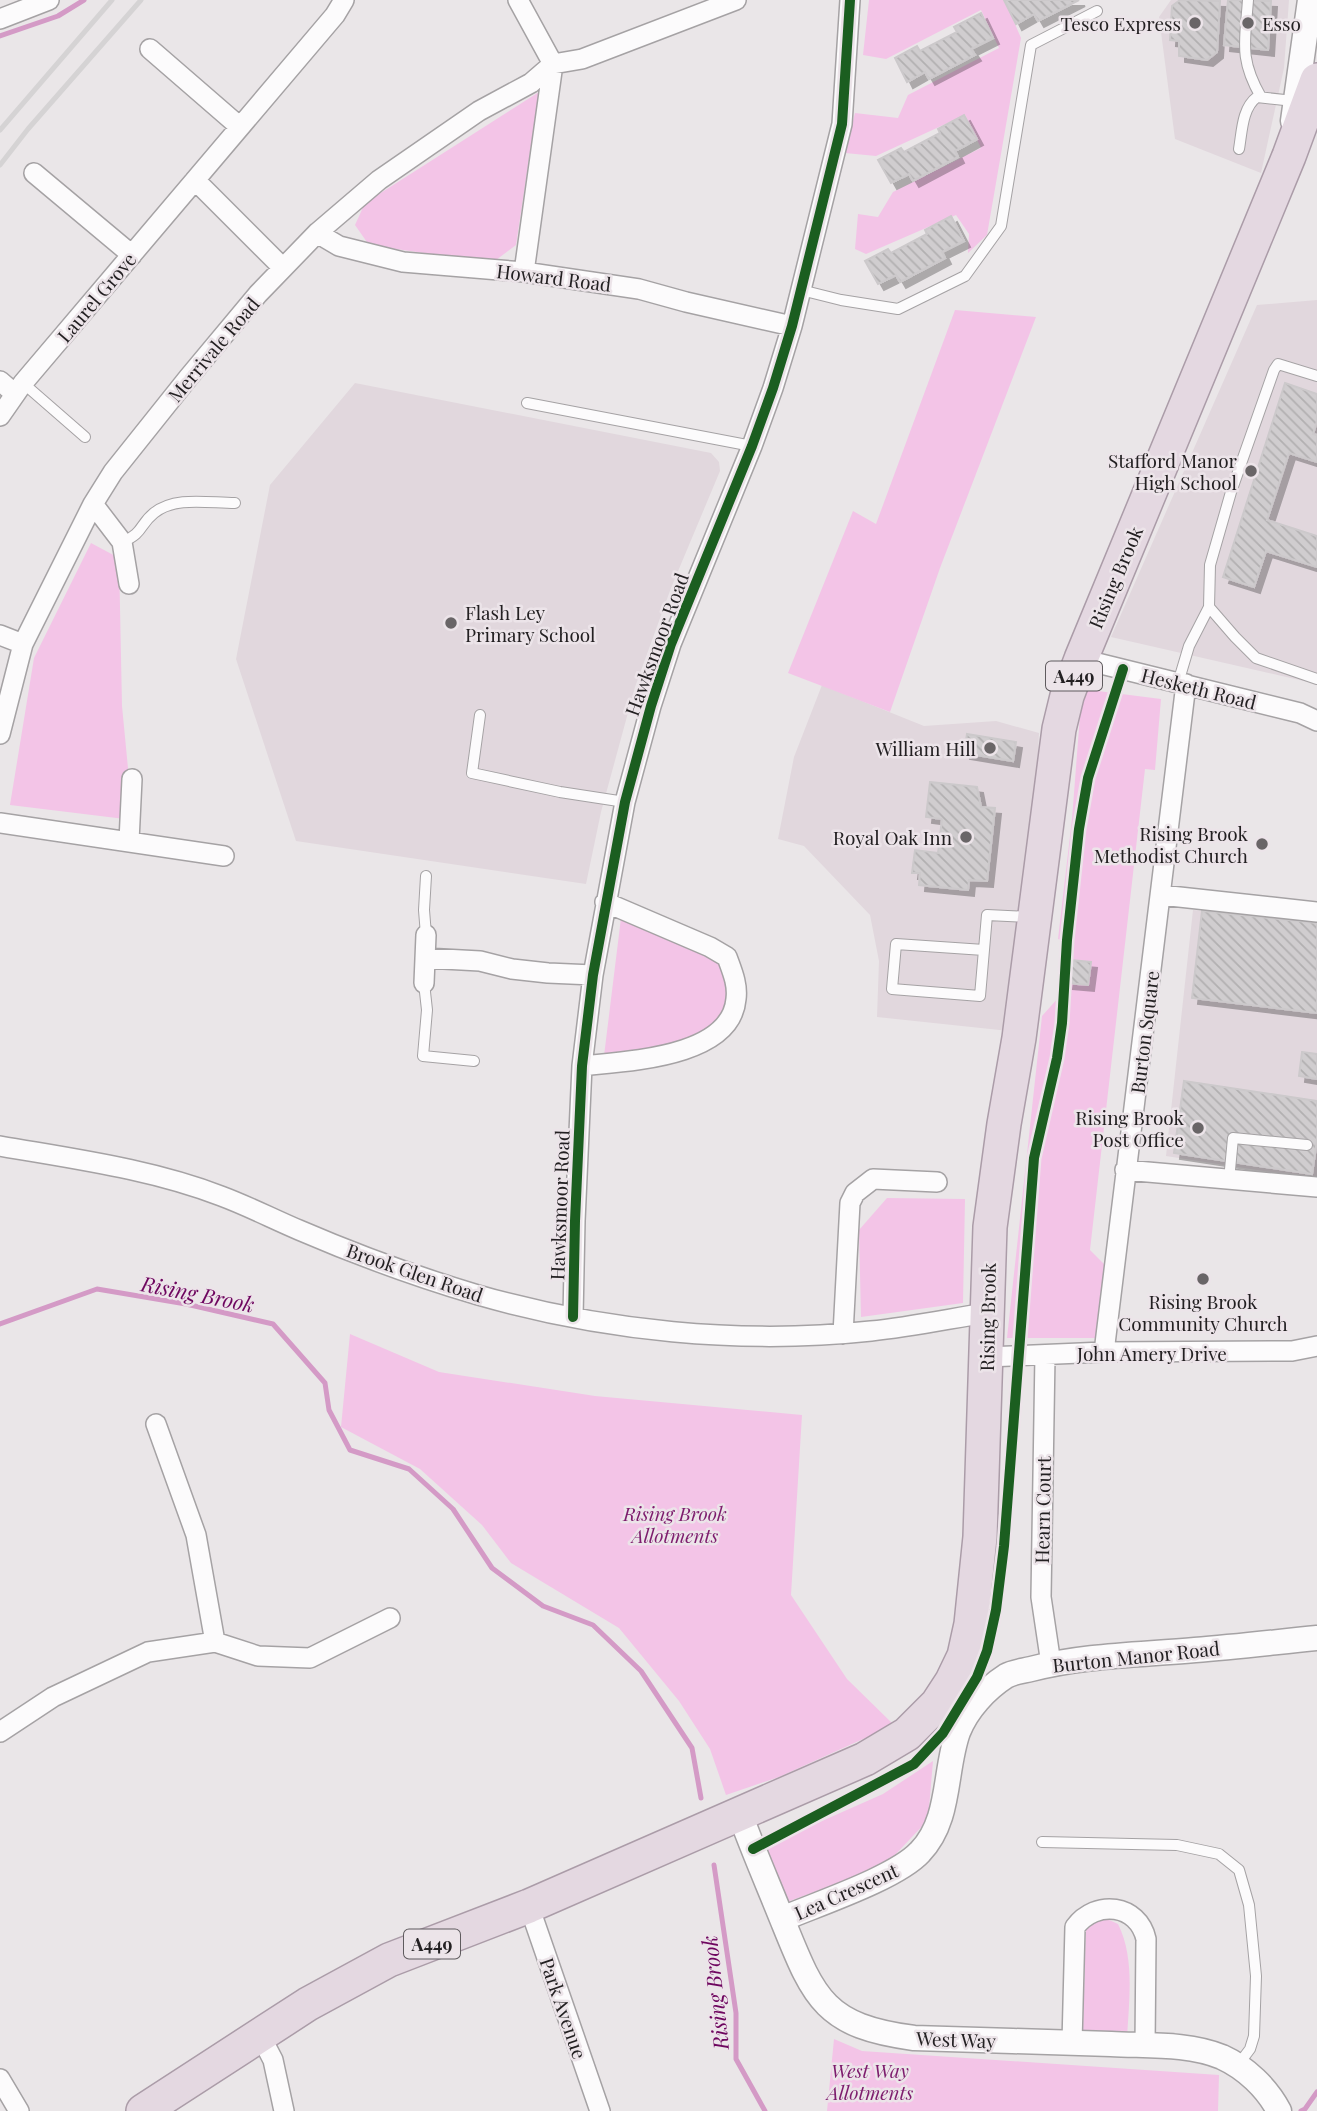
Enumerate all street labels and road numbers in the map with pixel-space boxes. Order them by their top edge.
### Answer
street label: Laurel Grove [51,247,141,347]
street label: Howard Road [495,257,613,297]
street label: Merrivale Road [161,291,265,407]
street label: Rising Brook [1082,521,1148,632]
street label: Hawksmoor Road [618,569,694,719]
street label: Hesketh Road [1139,661,1259,715]
road number: A449 [1046,662,1102,690]
street label: Burton Square [1124,969,1164,1095]
street label: Hawksmoor Road [543,1129,575,1281]
street label: Brook Glen Road [343,1236,487,1308]
street label: Rising Brook [973,1262,1001,1372]
street label: John Amery Drive [1076,1340,1227,1366]
street label: Hearn Court [1028,1456,1056,1564]
street label: Burton Manor Road [1051,1634,1221,1678]
street label: Lea Crescent [790,1856,902,1925]
road number: A449 [404,1930,460,1958]
street label: Park Avenue [535,1954,593,2062]
street label: West Way [915,2025,997,2053]

